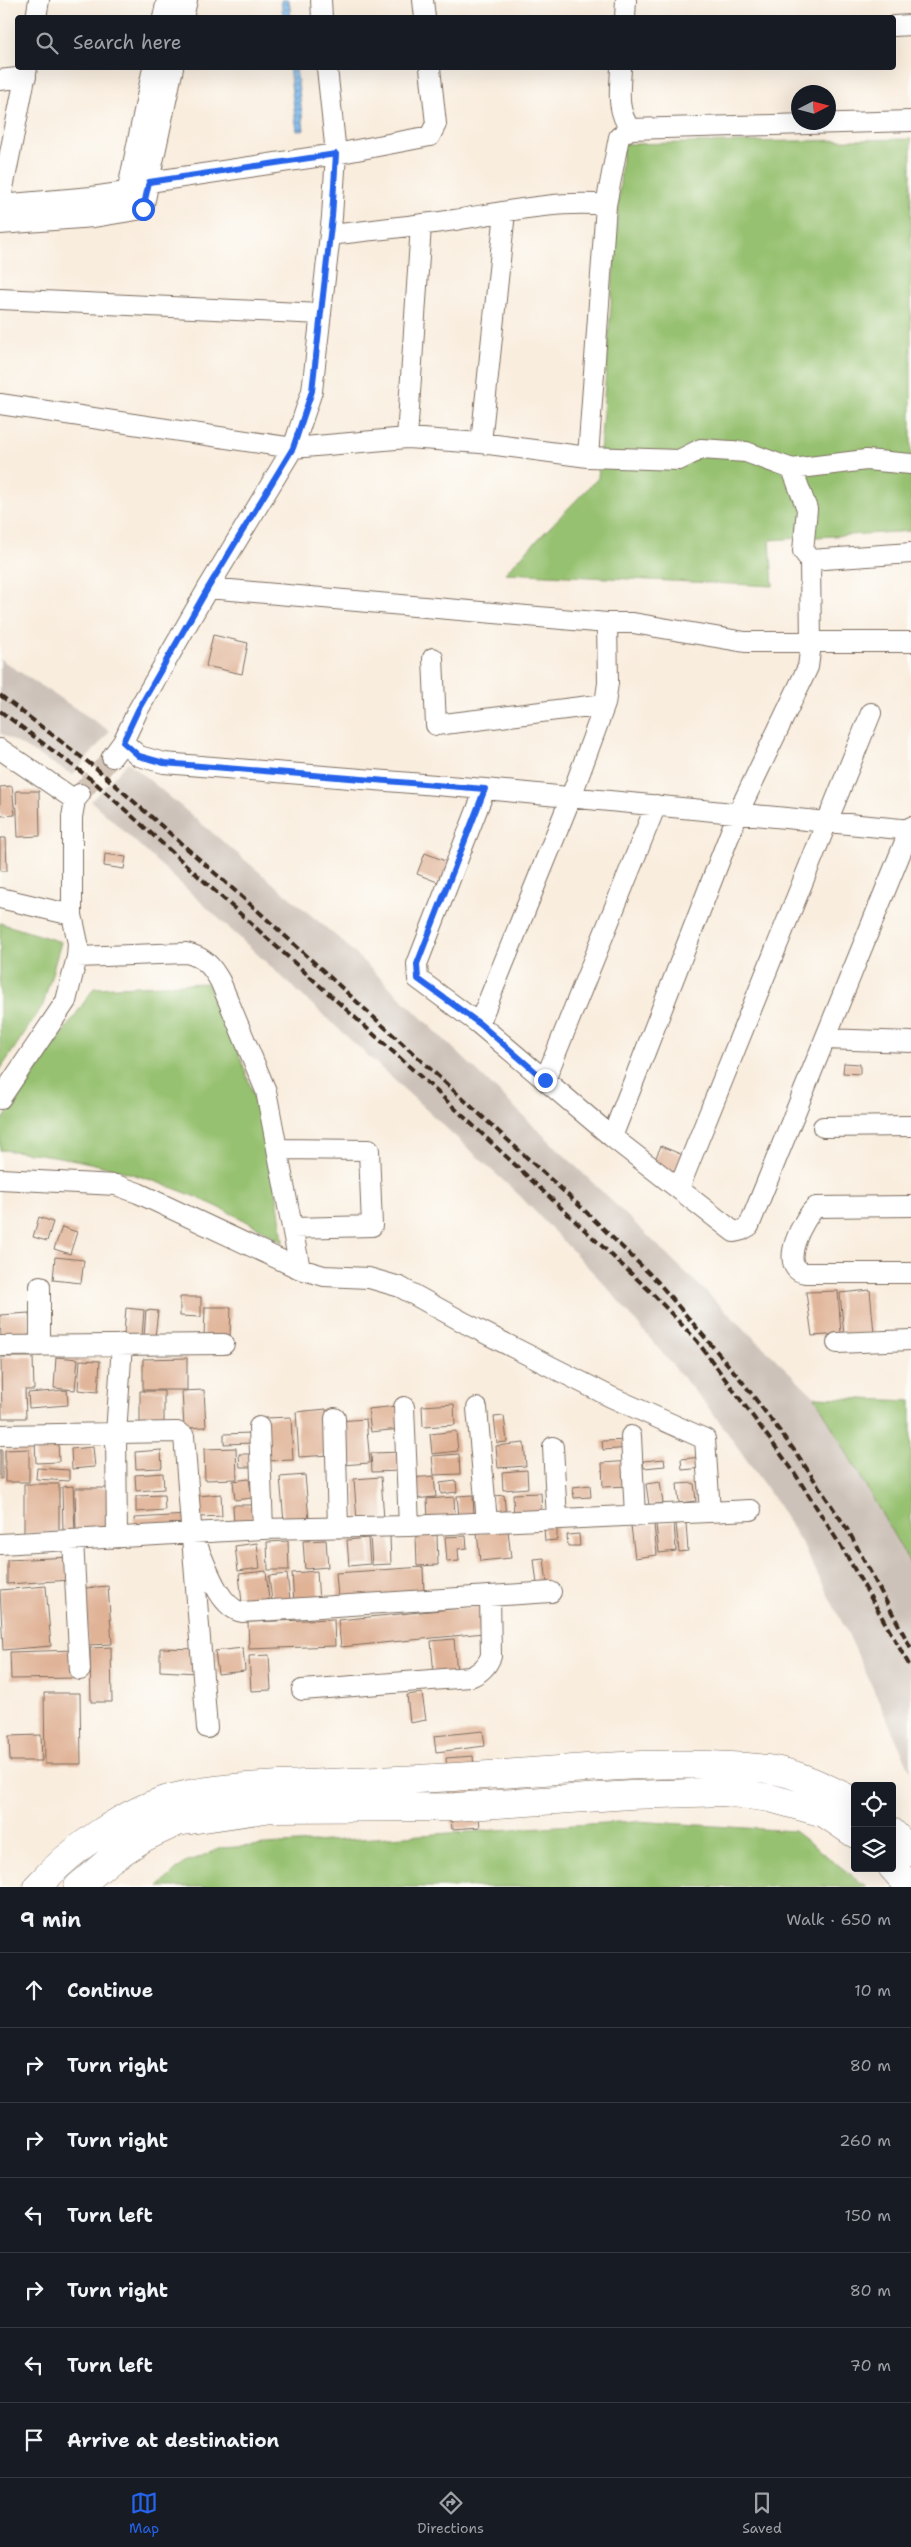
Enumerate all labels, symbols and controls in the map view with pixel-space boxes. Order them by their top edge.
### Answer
search box [15,15,896,70]
icon: search [33,29,61,57]
text: Search here [73,30,182,55]
north arrow [791,85,836,130]
route start [132,198,155,221]
route end [534,1069,557,1092]
map controls [851,1782,896,1872]
button: locate [851,1782,896,1827]
button: layers [851,1827,896,1872]
text: 9 min [20,1906,81,1934]
text: Walk · 650 m [786,1909,891,1930]
icon: ahead [20,1976,48,2004]
text: Continue [67,1978,153,2003]
text: 10 m [854,1980,891,2001]
icon: right [20,2051,48,2079]
text: Turn right [67,2053,168,2078]
text: 80 m [850,2055,891,2076]
icon: right [20,2126,48,2154]
text: Turn right [67,2128,168,2153]
text: 260 m [839,2130,891,2151]
icon: left [20,2201,48,2229]
text: Turn left [67,2203,153,2228]
text: 150 m [844,2205,891,2226]
icon: right [20,2276,48,2304]
text: Turn right [67,2278,168,2303]
text: 80 m [850,2280,891,2301]
icon: left [20,2351,48,2379]
text: Turn left [67,2353,153,2378]
text: 70 m [850,2355,891,2376]
icon: arrive [20,2426,48,2454]
text: Arrive at destination [67,2428,279,2453]
tab: Map [129,2489,159,2537]
tab: Directions [417,2489,484,2537]
tab: Saved [742,2489,782,2537]

